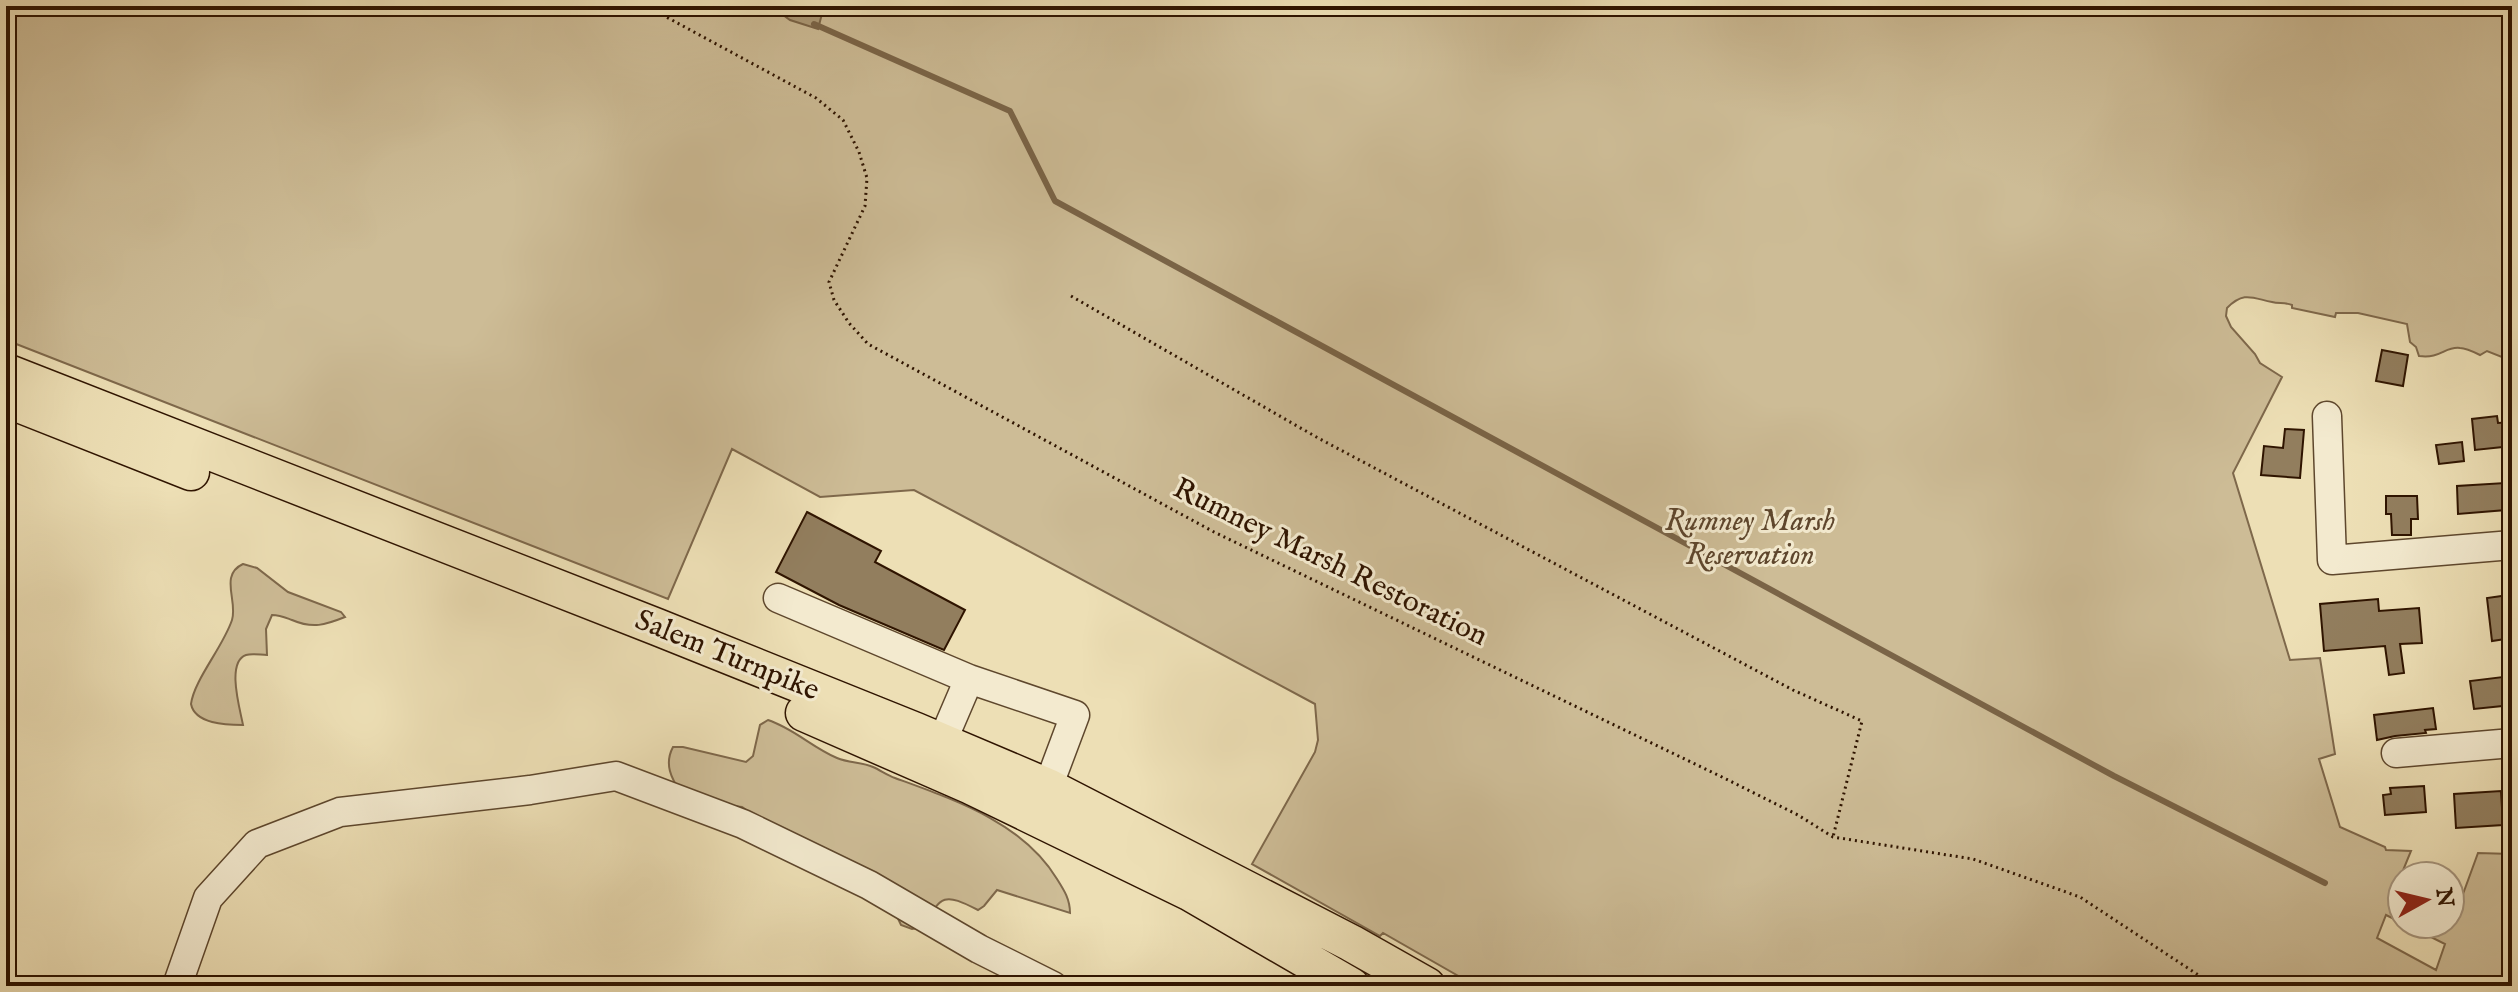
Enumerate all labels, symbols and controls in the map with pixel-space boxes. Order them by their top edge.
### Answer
street label: Rumney Marsh Restoration [1167,470,1493,656]
park label: Rumney Marsh Reservation [1665,503,1835,575]
street label: Salem Turnpike [629,602,825,710]
north arrow [2386,860,2466,940]
text: N [2428,885,2459,909]

